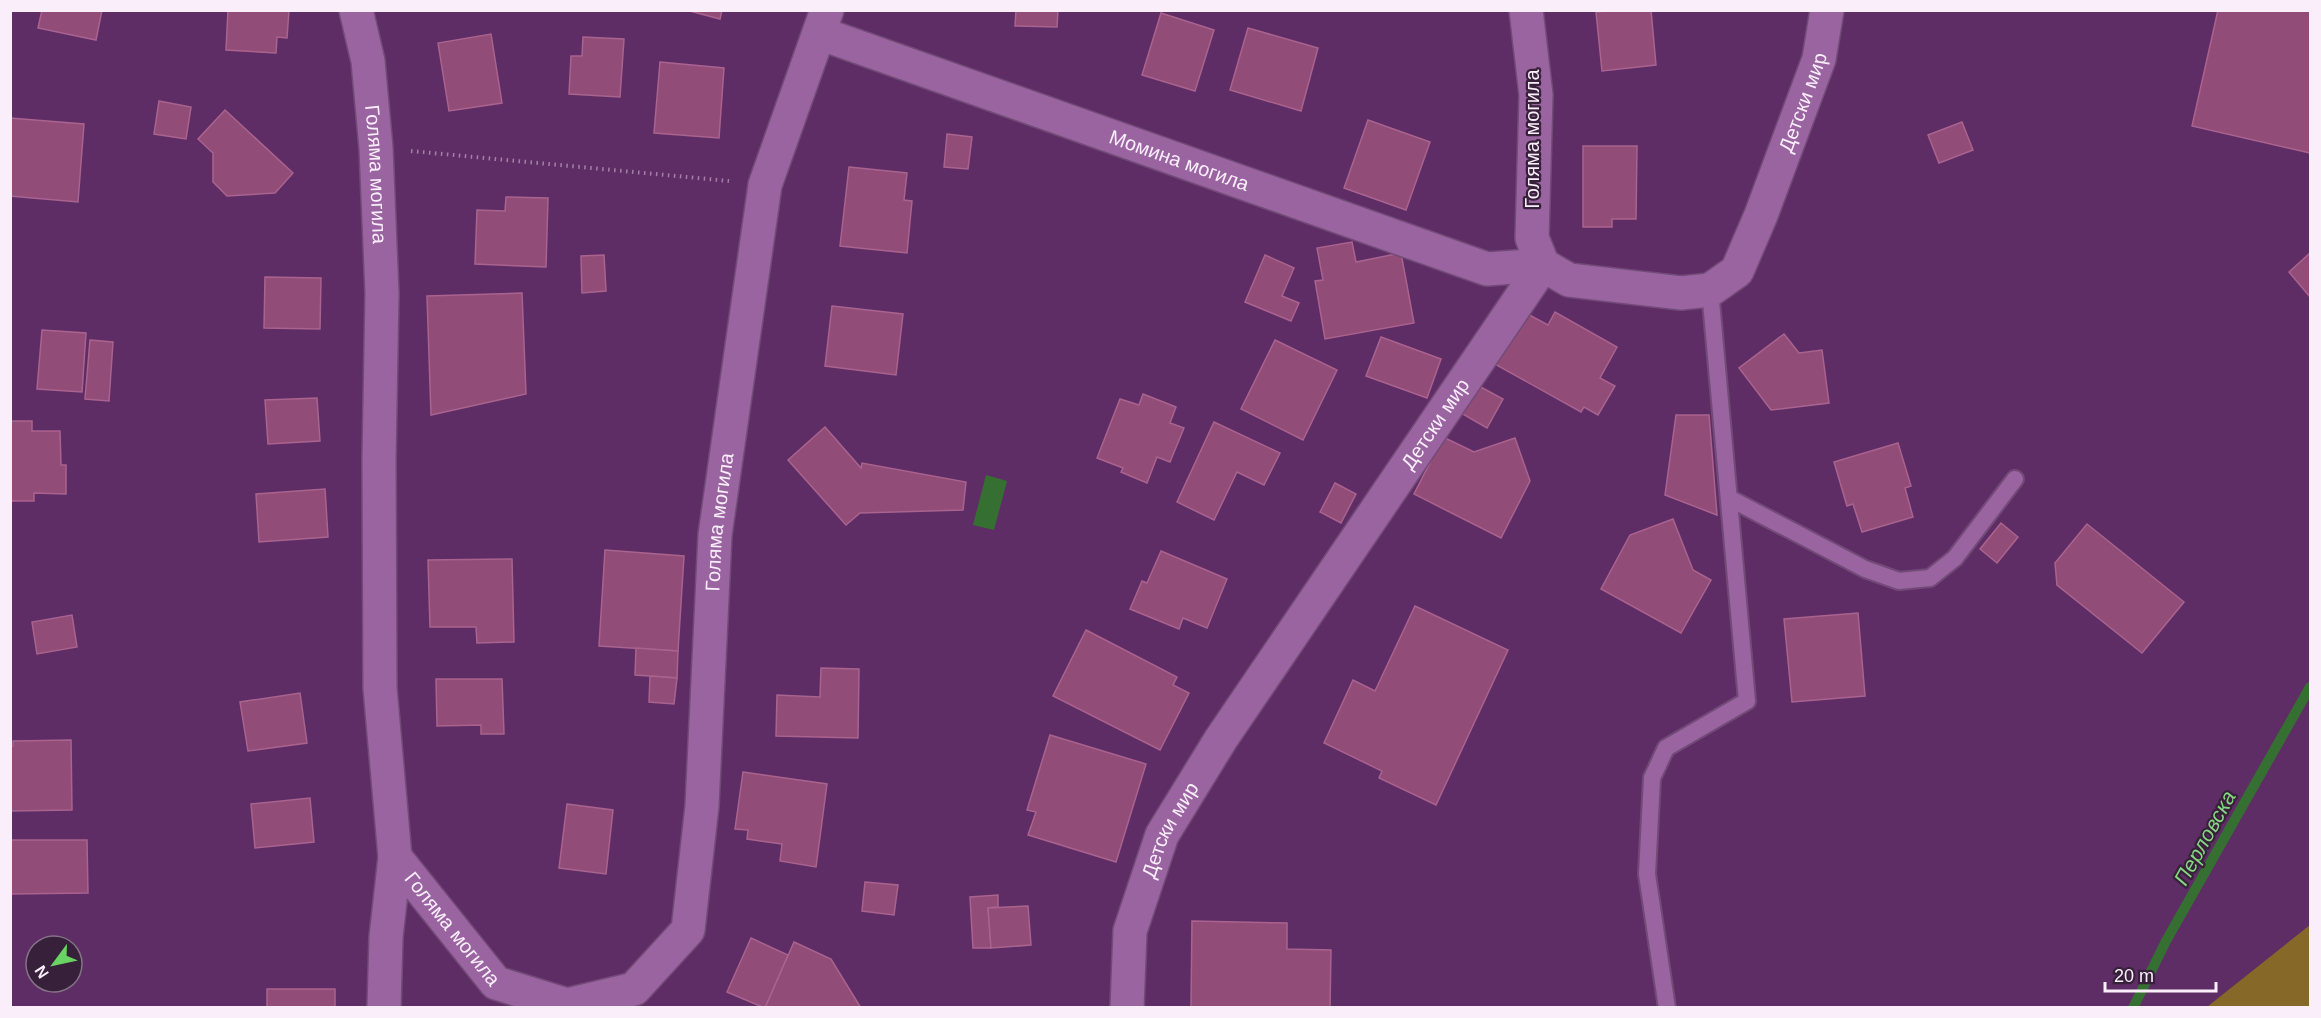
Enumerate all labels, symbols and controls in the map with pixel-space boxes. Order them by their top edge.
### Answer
street label: Детски мир [1774,51,1831,155]
street label: Голяма могила [1521,69,1543,209]
street label: Голяма могила [361,104,391,245]
street label: Момина могила [1106,125,1253,195]
street label: Детски мир [1397,374,1474,473]
street label: Голяма могила [701,451,738,592]
street label: Детски мир [1137,778,1203,881]
water label: Перловска [2169,787,2240,889]
street label: Голяма могила [400,868,505,991]
north arrow [24,934,84,994]
scale bar [2105,955,2216,993]
text: N [32,962,52,981]
text: 20 m [2114,966,2154,986]

